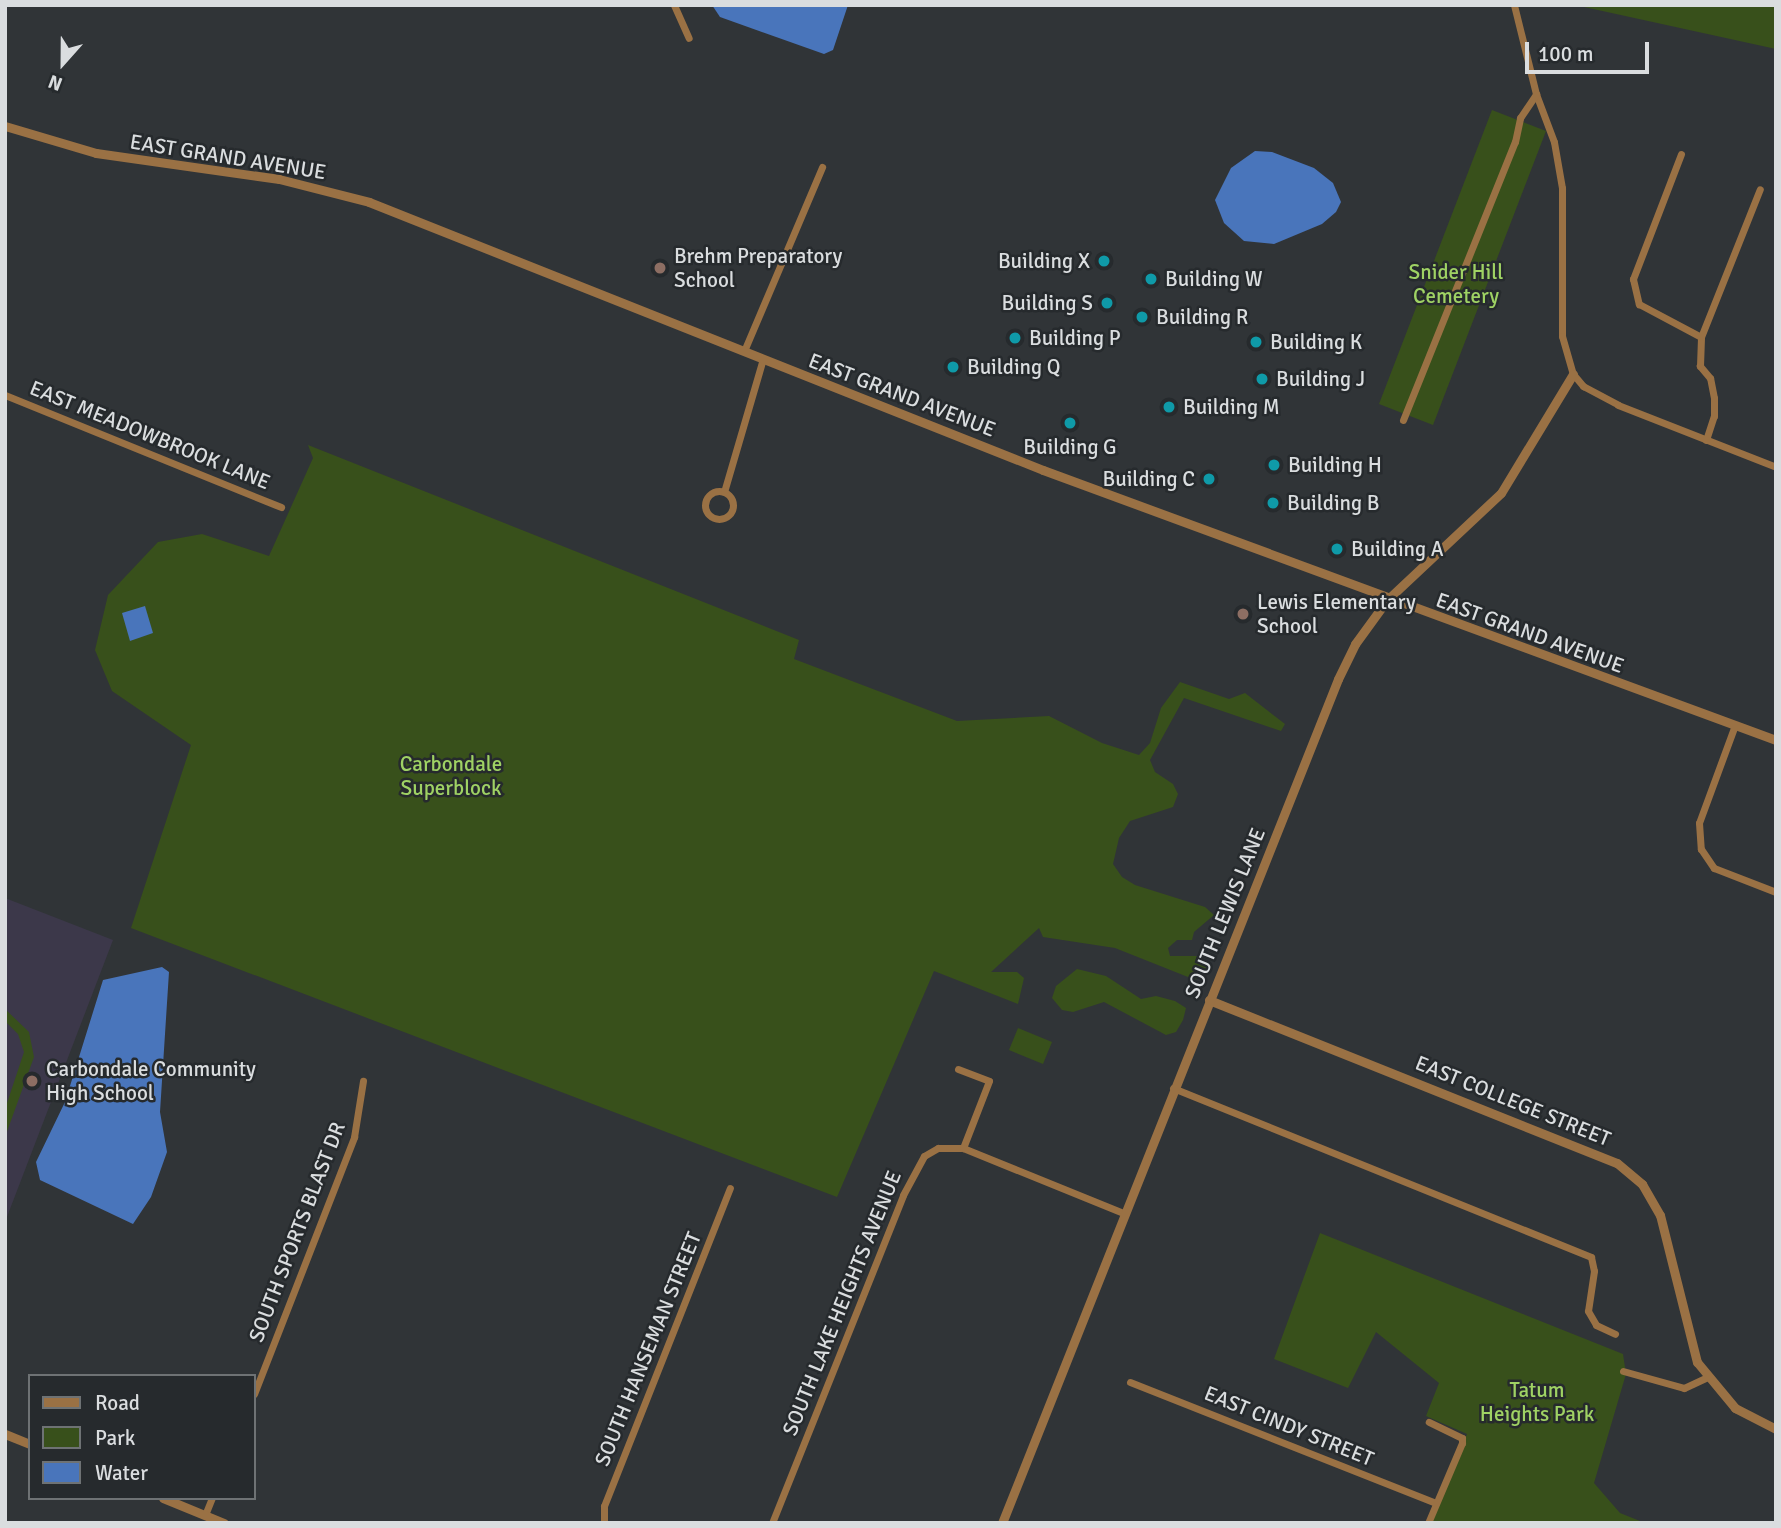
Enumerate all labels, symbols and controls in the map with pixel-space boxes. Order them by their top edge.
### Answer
north arrow [28,28,98,98]
scale bar [1529,28,1653,72]
text: 100 m [1538,41,1593,67]
text: N [45,69,66,96]
street label: EAST GRAND AVENUE [128,129,328,185]
place label: Brehm Preparatory School [674,243,842,293]
place label: Building X [998,248,1090,274]
marker: Building X [1096,253,1112,269]
park label: Snider Hill Cemetery [1409,259,1503,309]
marker: Brehm Preparatory School [652,260,668,276]
place label: Building W [1165,266,1263,292]
marker: Building W [1143,271,1159,287]
place label: Building S [1002,290,1093,316]
marker: Building S [1099,295,1115,311]
place label: Building R [1156,304,1248,330]
marker: Building R [1134,309,1150,325]
place label: Building P [1029,325,1121,351]
place label: Building K [1270,329,1362,355]
marker: Building P [1007,330,1023,346]
marker: Building K [1248,334,1264,350]
street label: EAST GRAND AVENUE [805,348,999,442]
place label: Building Q [967,354,1060,380]
marker: Building Q [945,359,961,375]
place label: Building J [1276,366,1365,392]
marker: Building J [1254,371,1270,387]
street label: EAST MEADOWBROOK LANE [26,375,274,495]
place label: Building M [1183,394,1280,420]
marker: Building M [1161,399,1177,415]
marker: Building G [1062,415,1078,431]
place label: Building G [1023,434,1117,460]
place label: Building H [1288,452,1382,478]
marker: Building H [1266,457,1282,473]
place label: Building C [1103,466,1195,492]
marker: Building C [1201,471,1217,487]
place label: Building B [1287,490,1379,516]
marker: Building B [1265,495,1281,511]
place label: Building A [1351,536,1444,562]
marker: Building A [1329,541,1345,557]
street label: EAST GRAND AVENUE [1433,587,1627,679]
place label: Lewis Elementary School [1257,589,1416,639]
marker: Lewis Elementary School [1235,606,1251,622]
park label: Carbondale Superblock [400,751,502,801]
street label: SOUTH LEWIS LANE [1179,824,1271,1002]
street label: EAST COLLEGE STREET [1412,1050,1614,1152]
place label: Carbondale Community High School [46,1056,256,1106]
marker: Carbondale Community High School [24,1073,40,1089]
street label: SOUTH SPORTS BLAST DR [243,1118,351,1346]
street label: SOUTH LAKE HEIGHTS AVENUE [777,1167,907,1439]
street label: SOUTH HANSEMAN STREET [589,1228,707,1470]
legend [28,1374,256,1500]
park label: Tatum Heights Park [1480,1377,1594,1427]
street label: EAST CINDY STREET [1201,1380,1377,1472]
text: Road [95,1390,140,1416]
text: Park [95,1425,135,1451]
text: Water [95,1460,148,1486]

